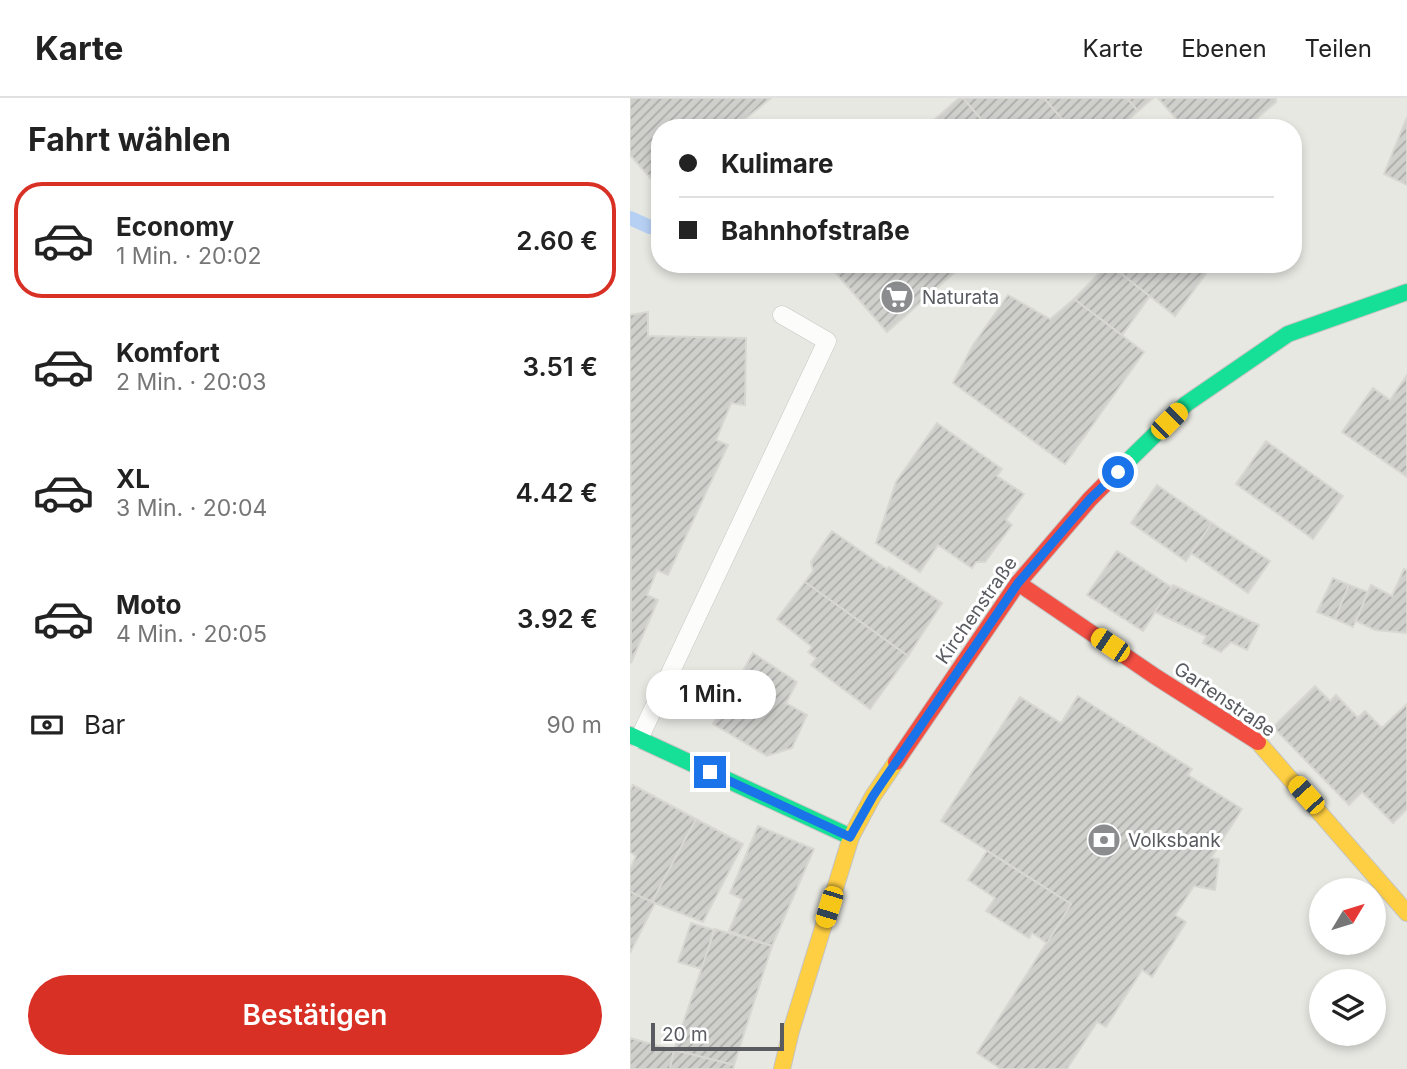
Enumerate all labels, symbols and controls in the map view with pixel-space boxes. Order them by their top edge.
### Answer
text: Karte [35,28,123,68]
text: Karte [1083,34,1143,63]
text: Ebenen [1181,34,1267,63]
text: Teilen [1305,34,1372,63]
text: Fahrt wählen [28,120,231,159]
text: Kulimare [721,148,833,179]
icon: car [32,209,95,272]
text: Economy [116,211,234,242]
text: Bahnhofstraße [721,215,910,246]
text: 2.60 € [516,225,598,256]
text: 1 Min. · 20:02 [116,242,262,270]
supermarket icon: Naturata [878,278,916,316]
place label: Naturata [922,286,999,309]
icon: car [32,335,95,398]
text: Komfort [116,337,220,368]
text: 3.51 € [522,351,598,382]
text: 2 Min. · 20:03 [116,368,267,396]
car [1147,399,1192,443]
route start [1102,456,1134,488]
icon: car [32,461,95,524]
text: XL [116,463,150,494]
text: 4.42 € [516,477,598,508]
text: 3 Min. · 20:04 [116,494,267,522]
street label: Kirchenstraße [931,552,1022,668]
icon: car [32,587,95,650]
text: Moto [116,589,181,620]
text: 3.92 € [517,603,598,634]
text: 4 Min. · 20:05 [116,620,267,648]
car [1087,625,1134,665]
street label: Gartenstraße [1170,657,1280,742]
callout: 1 Min. [645,670,775,720]
text: 1 Min. [679,680,743,708]
icon: cash [28,706,66,744]
text: Bar [84,709,125,740]
text: 90 m [547,711,602,739]
route end [694,756,726,788]
car [1285,772,1328,818]
bank icon: Volksbank [1085,821,1123,859]
place label: Volksbank [1128,829,1221,852]
north arrow [1309,878,1386,956]
map controls [1309,878,1386,1046]
car [813,884,846,930]
button: layers [1309,969,1386,1046]
button: Bestätigen [28,975,602,1055]
scale bar [651,1020,784,1052]
text: 20 m [662,1023,708,1046]

